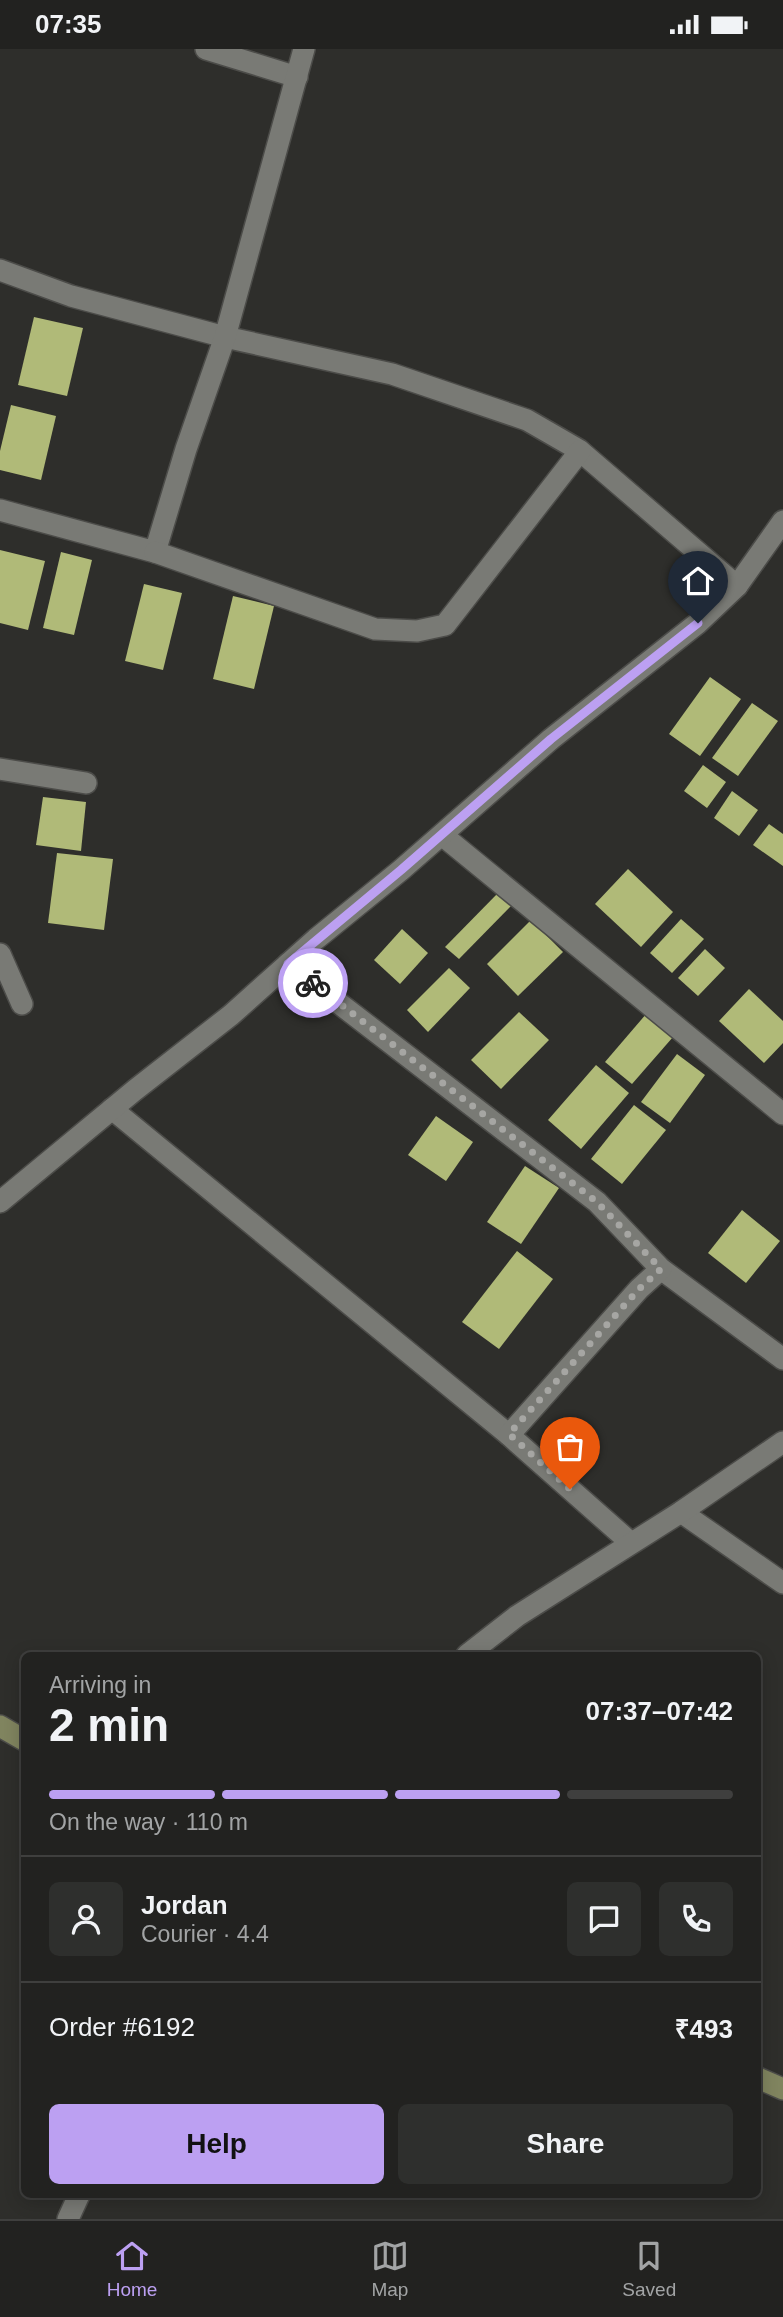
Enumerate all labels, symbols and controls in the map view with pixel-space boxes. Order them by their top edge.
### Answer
text: 07:35 [35,9,102,39]
pin [668,551,728,623]
icon: home [679,562,717,600]
courier [278,948,348,1018]
icon: bike [294,964,332,1002]
pin [540,1417,600,1489]
icon: bag [551,1428,589,1466]
text: Arriving in [49,1672,151,1698]
text: 07:37–07:42 [586,1696,733,1726]
text: 2 min [49,1699,169,1751]
text: On the way · 110 m [49,1809,248,1835]
button: person [49,1882,123,1956]
button: chat [567,1882,641,1956]
button: phone [659,1882,733,1956]
text: Jordan [141,1890,228,1920]
text: Courier · 4.4 [141,1921,269,1947]
text: Order #6192 [49,2012,195,2042]
text: ₹493 [675,2014,733,2044]
button: Help [49,2104,384,2184]
button: Share [398,2104,733,2184]
tab: Home [107,2237,157,2301]
tab: Map [371,2237,409,2301]
tab: Saved [622,2237,676,2301]

